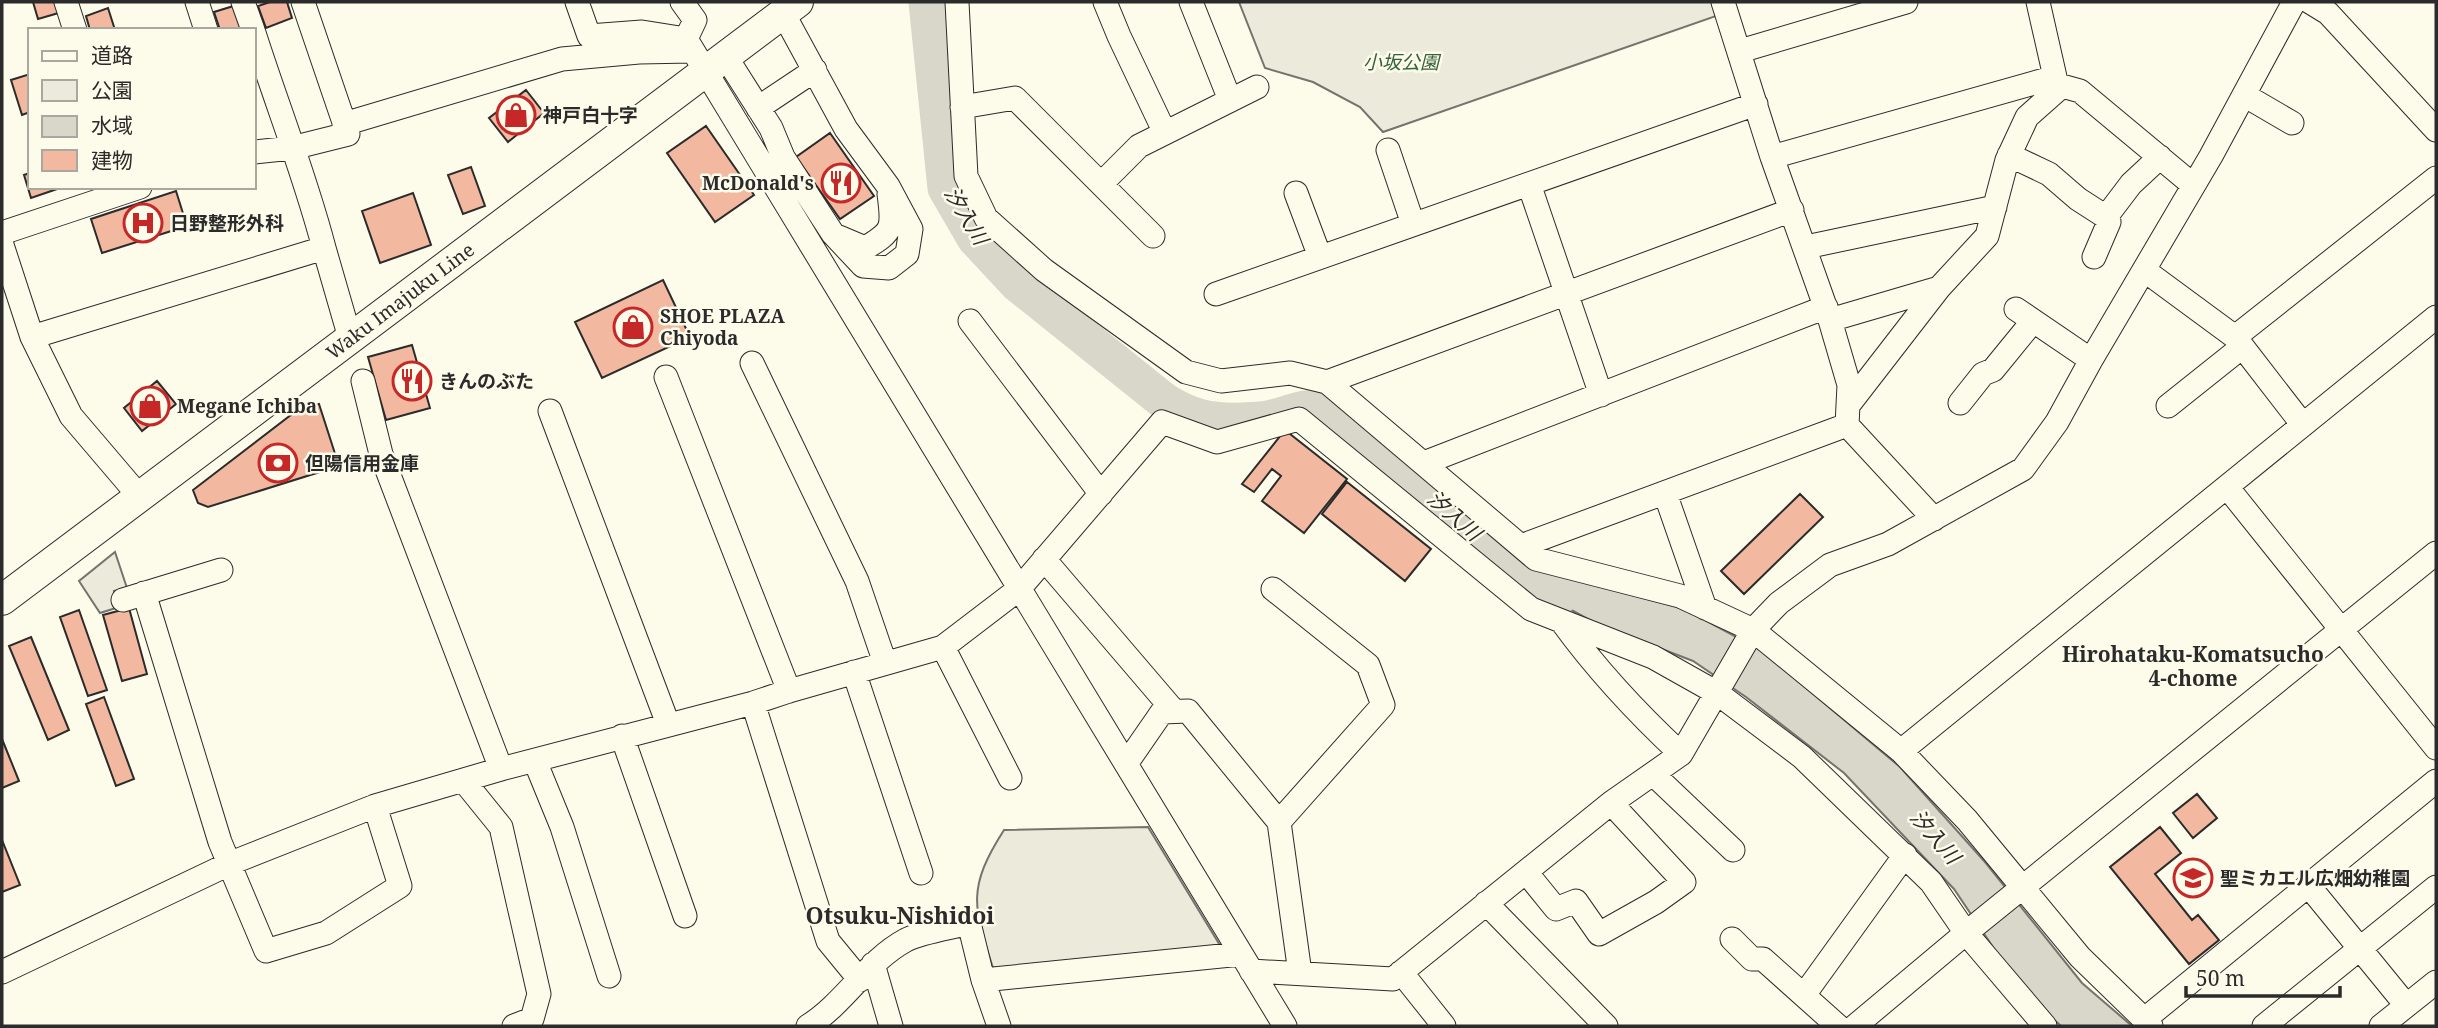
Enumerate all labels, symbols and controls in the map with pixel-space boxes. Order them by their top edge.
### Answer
legend [28,28,256,189]
text: 道路 [91,41,133,69]
park label: 小坂公園 [1363,49,1442,75]
text: 公園 [91,76,133,104]
shop icon: 神戸白十字 [495,94,537,136]
place label: 神戸白十字 [543,102,638,128]
text: 水域 [91,111,133,139]
text: 建物 [91,146,133,174]
restaurant icon: McDonald's [820,162,862,204]
place label: McDonald's [702,170,814,196]
water label: 汐入川 [939,181,996,251]
hospital icon: 日野整形外科 [122,202,164,244]
place label: 日野整形外科 [170,210,284,236]
street label: Waku Imajuku Line [321,237,479,365]
place label: SHOE PLAZA Chiyoda [660,303,785,351]
shop icon: SHOE PLAZA Chiyoda [612,306,654,348]
restaurant icon: きんのぶた [391,360,433,402]
place label: きんのぶた [439,368,534,394]
shop icon: Megane Ichiba [129,385,171,427]
place label: Megane Ichiba [177,393,317,419]
bank icon: 但陽信用金庫 [257,442,299,484]
place label: 但陽信用金庫 [305,450,419,476]
water label: 汐入川 [1422,484,1489,548]
district label: Hirohataku-Komatsucho 4-chome [2062,640,2324,692]
water label: 汐入川 [1905,803,1968,871]
school or university icon: 聖ミカエル広畑幼稚園 [2172,857,2214,899]
place label: 聖ミカエル広畑幼稚園 [2220,865,2410,891]
district label: Otsuku-Nishidoi [806,899,994,931]
scale bar [2186,954,2340,998]
text: 50 m [2196,964,2245,992]

